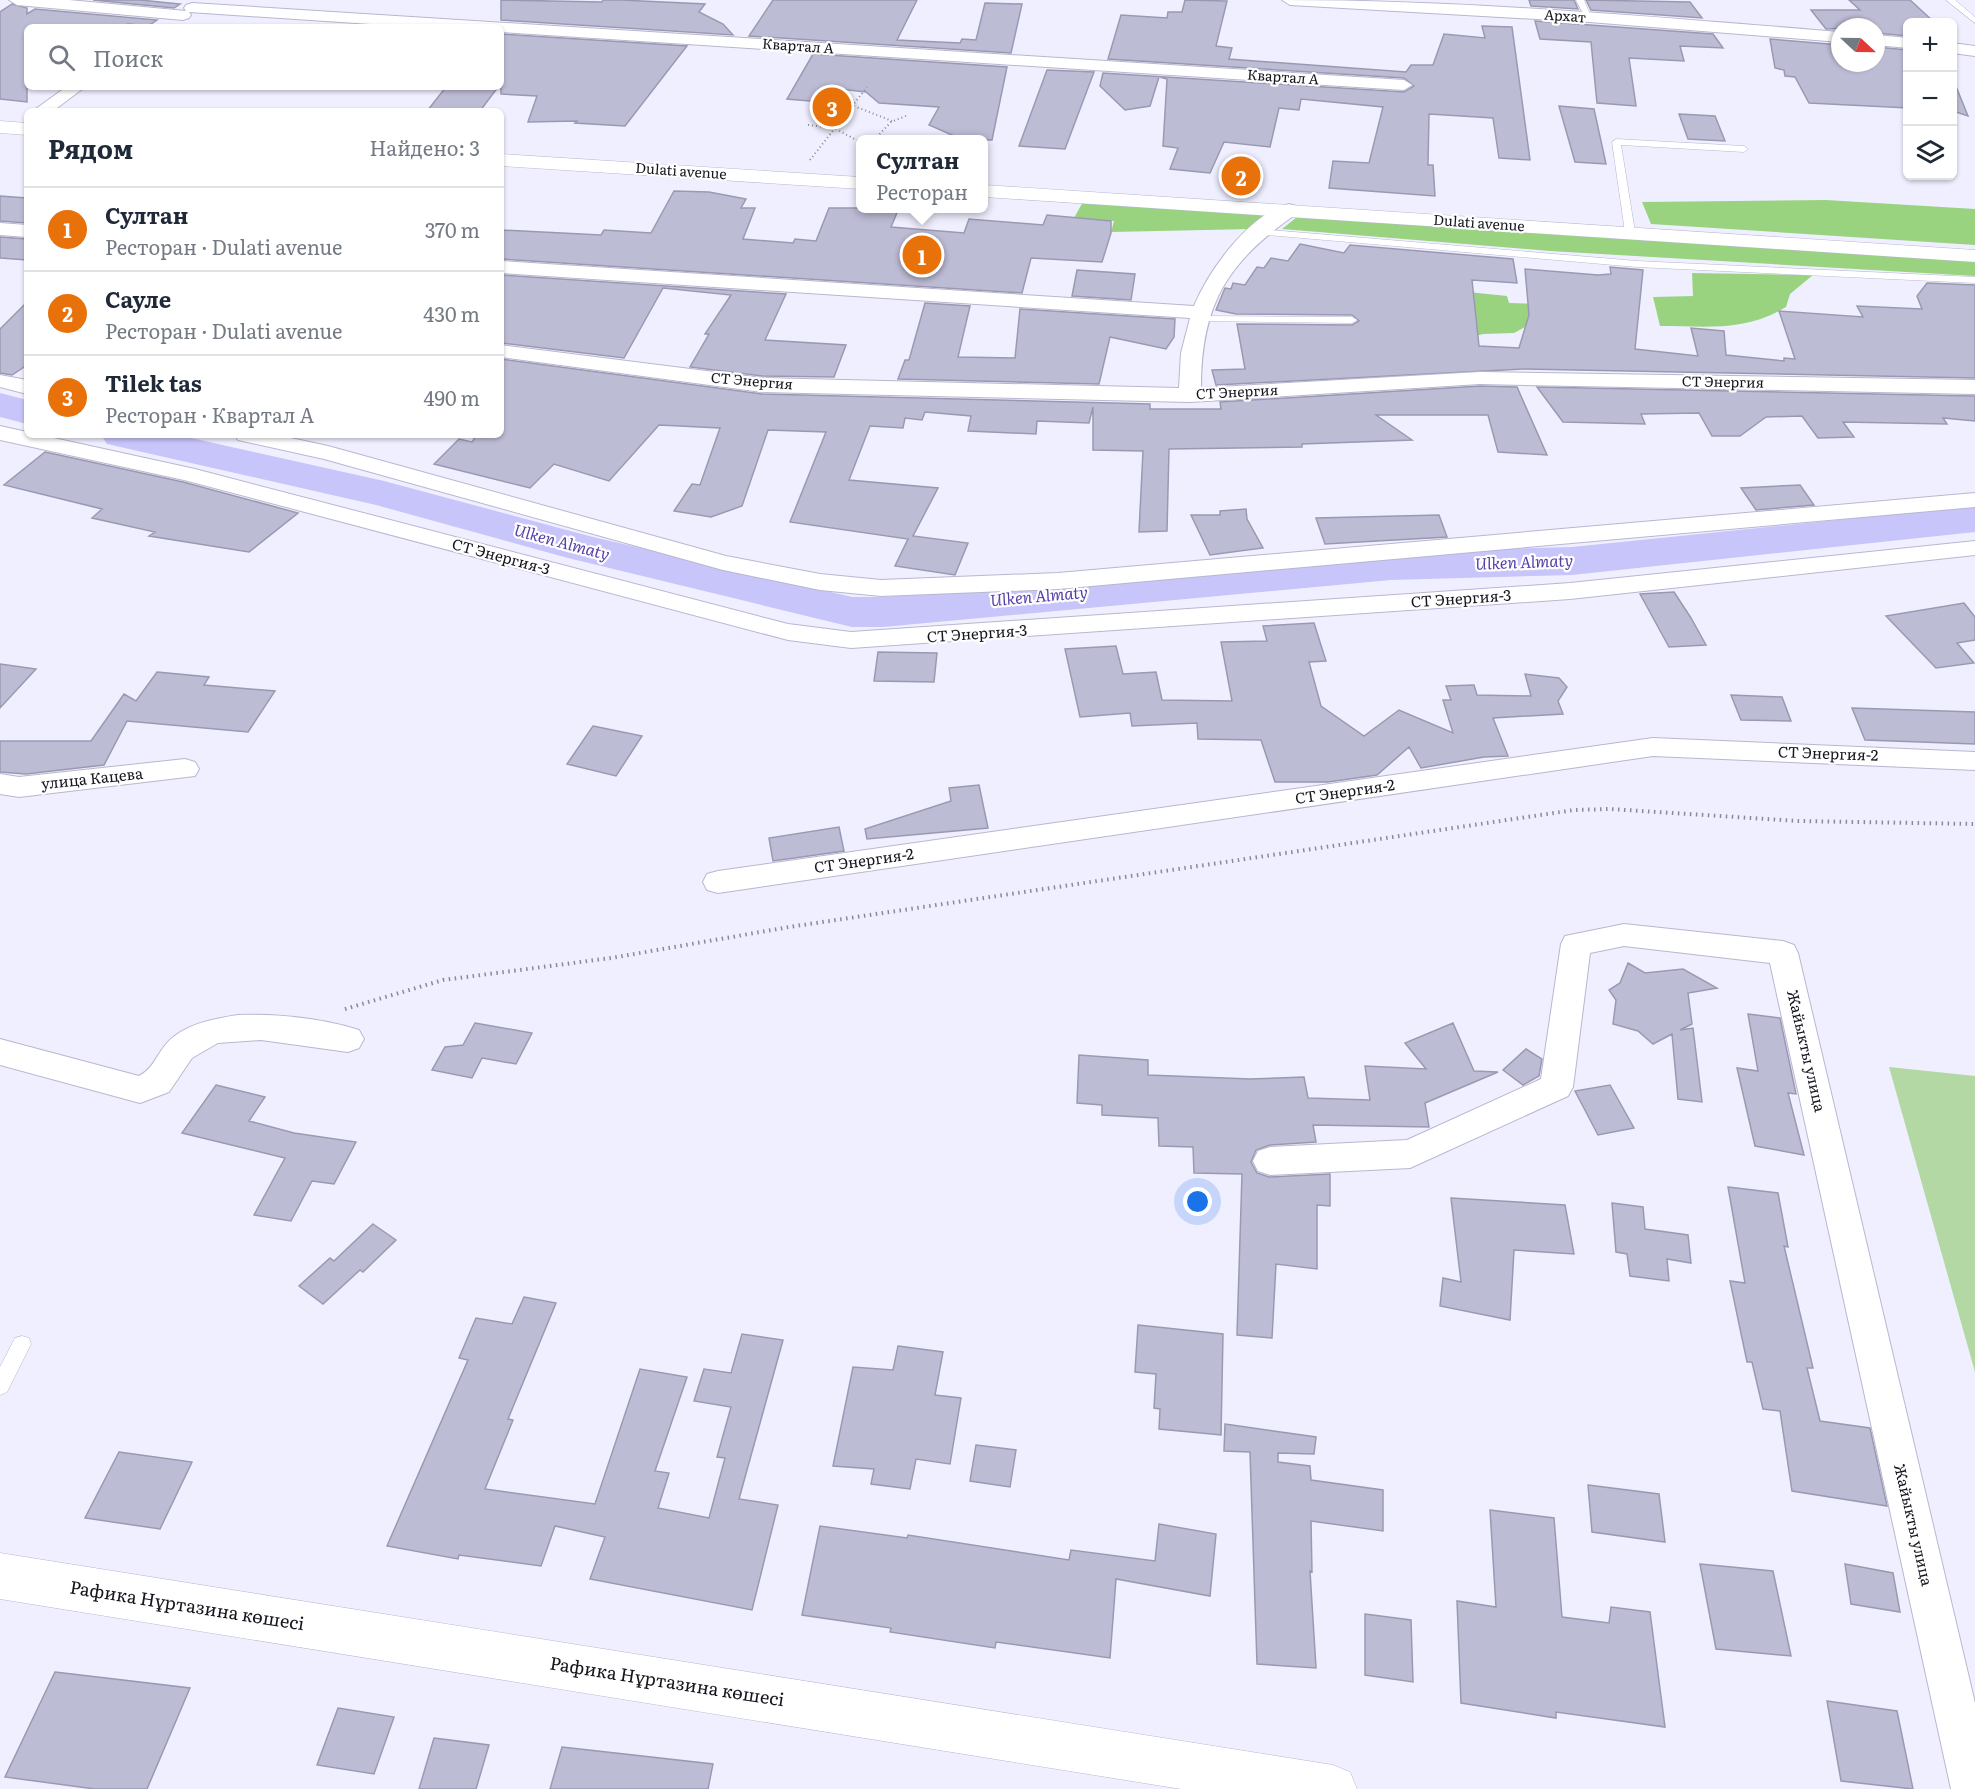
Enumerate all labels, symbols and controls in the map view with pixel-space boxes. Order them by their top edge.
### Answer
street label: Архат [1543,4,1587,26]
north arrow [1831,18,1885,72]
map controls [1903,18,1957,180]
button: + [1903,18,1957,72]
search box [24,24,504,90]
street label: Квартал А [762,33,835,58]
icon: search [45,41,78,74]
text: Поиск [93,41,163,74]
street label: Квартал А [1247,64,1320,89]
button: − [1903,72,1957,126]
pin: 3 [812,84,852,130]
button: layers [1903,126,1957,180]
text: Рядом [48,128,133,167]
text: Найдено: 3 [370,132,480,162]
popup [856,135,988,213]
text: Султан [876,143,959,176]
pin: 2 [1222,154,1260,198]
street label: Dulati avenue [635,157,727,183]
text: Ресторан [876,176,968,206]
text: Султан [105,198,188,231]
street label: Dulati avenue [1433,209,1525,235]
text: 1 [63,214,72,244]
text: 370 m [425,214,480,244]
text: Ресторан · Dulati avenue [105,231,342,261]
pin: 1 [902,232,942,278]
text: Сауле [105,282,171,315]
text: 2 [62,298,73,328]
text: 430 m [423,298,480,328]
text: Ресторан · Dulati avenue [105,315,342,345]
text: Tilek tas [105,366,202,399]
street label: СТ Энергия [710,366,794,394]
street label: СТ Энергия [1682,370,1764,392]
street label: СТ Энергия [1195,379,1279,403]
text: 3 [62,382,73,412]
text: 490 m [424,382,480,412]
text: Ресторан · Квартал А [105,399,314,429]
water label: Ulken Almaty [512,517,613,565]
street label: СТ Энергия-3 [450,531,553,580]
water label: Ulken Almaty [1475,547,1573,575]
water label: Ulken Almaty [989,579,1089,611]
street label: СТ Энергия-3 [1410,583,1512,612]
street label: СТ Энергия-3 [926,618,1028,647]
street label: СТ Энергия-2 [1777,739,1879,766]
street label: улица Кацева [40,761,145,794]
street label: СТ Энергия-2 [1293,772,1396,809]
street label: СТ Энергия-2 [812,841,915,878]
street label: Жайыкты улица [1782,987,1833,1115]
your location [1183,1187,1212,1216]
street label: Жайыкты улица [1889,1461,1940,1589]
street label: Рафика Нұртазина көшесі [68,1573,307,1636]
street label: Рафика Нұртазина көшесі [548,1649,787,1712]

